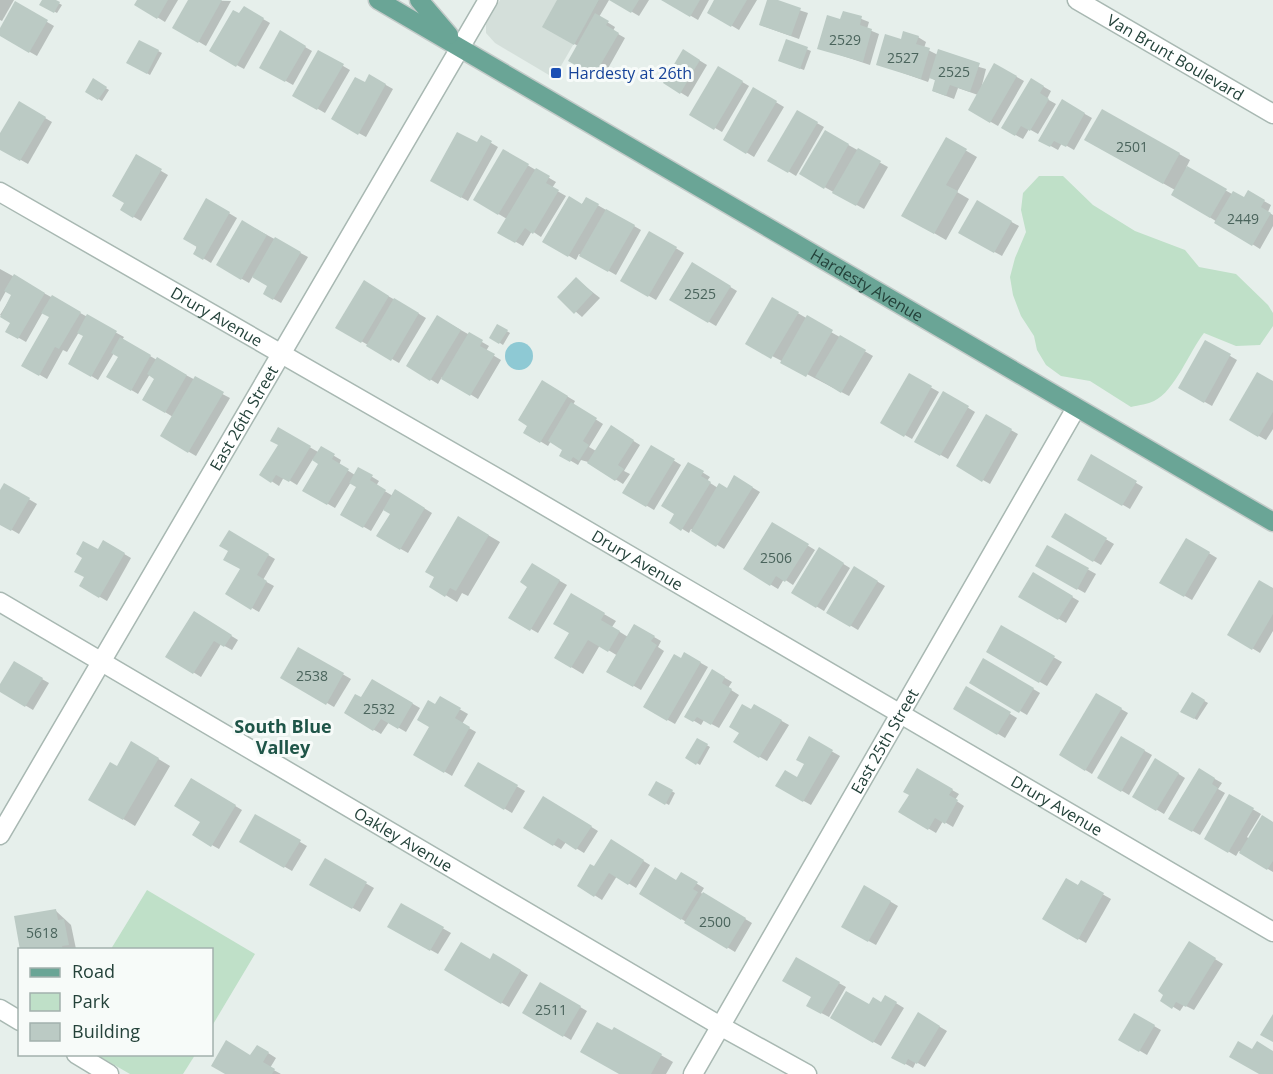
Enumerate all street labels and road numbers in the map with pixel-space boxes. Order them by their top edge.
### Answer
street label: Van Brunt Boulevard [1103,9,1248,106]
street label: Hardesty Avenue [806,244,927,327]
street label: Drury Avenue [167,282,267,352]
street label: East 26th Street [204,361,283,474]
street label: Drury Avenue [588,525,687,595]
street label: East 25th Street [845,684,924,798]
street label: Drury Avenue [1007,770,1107,841]
street label: Oakley Avenue [350,802,457,877]

